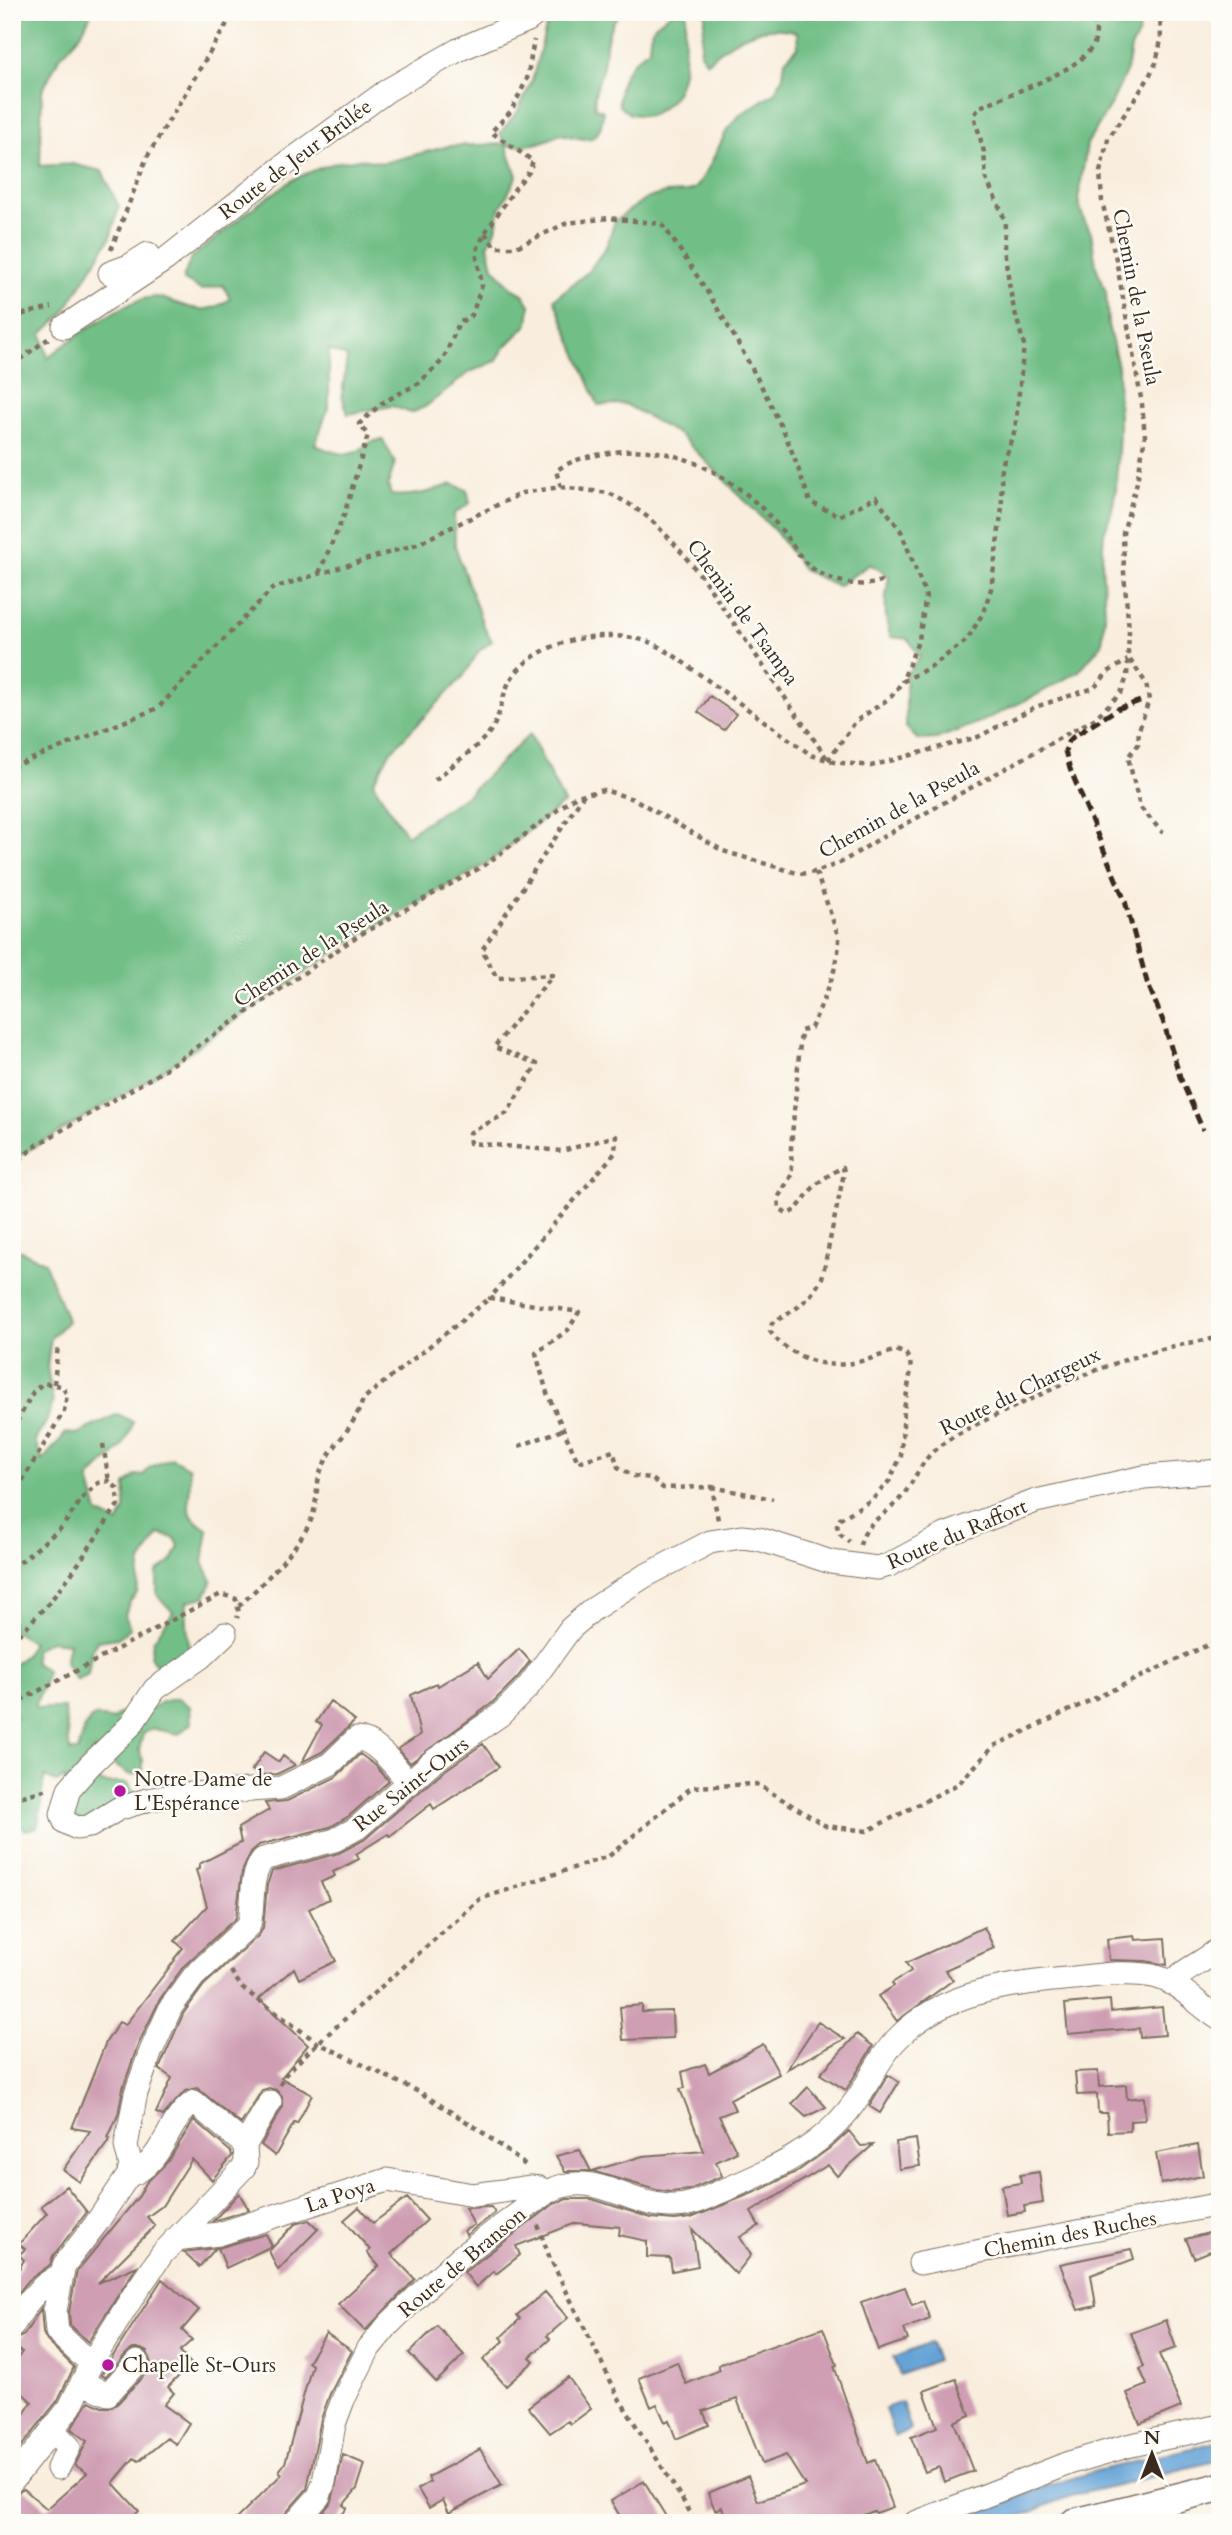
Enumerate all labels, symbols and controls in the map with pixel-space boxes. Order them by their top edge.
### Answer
street label: Route de Jeur Brûlée [213,92,378,227]
street label: Chemin de la Pseula [1105,206,1168,388]
street label: Chemin de Tsampa [680,533,806,691]
street label: Chemin de la Pseula [814,753,985,866]
street label: Chemin de la Pseula [228,892,395,1015]
street label: Route du Chargeux [935,1340,1106,1443]
street label: Route du Raffort [883,1492,1032,1577]
street label: Rue Saint-Ours [348,1730,475,1839]
place label: Notre Dame de L'Espérance [134,1765,273,1818]
marker: Notre Dame de L'Espérance [112,1783,128,1799]
street label: La Poya [302,2171,379,2220]
street label: Route de Branson [392,2200,533,2325]
street label: Chemin des Ruches [981,2204,1159,2265]
place label: Chapelle St-Ours [122,2351,276,2380]
marker: Chapelle St-Ours [100,2357,116,2373]
north arrow [1116,2420,1186,2490]
text: N [1144,2425,1161,2451]

